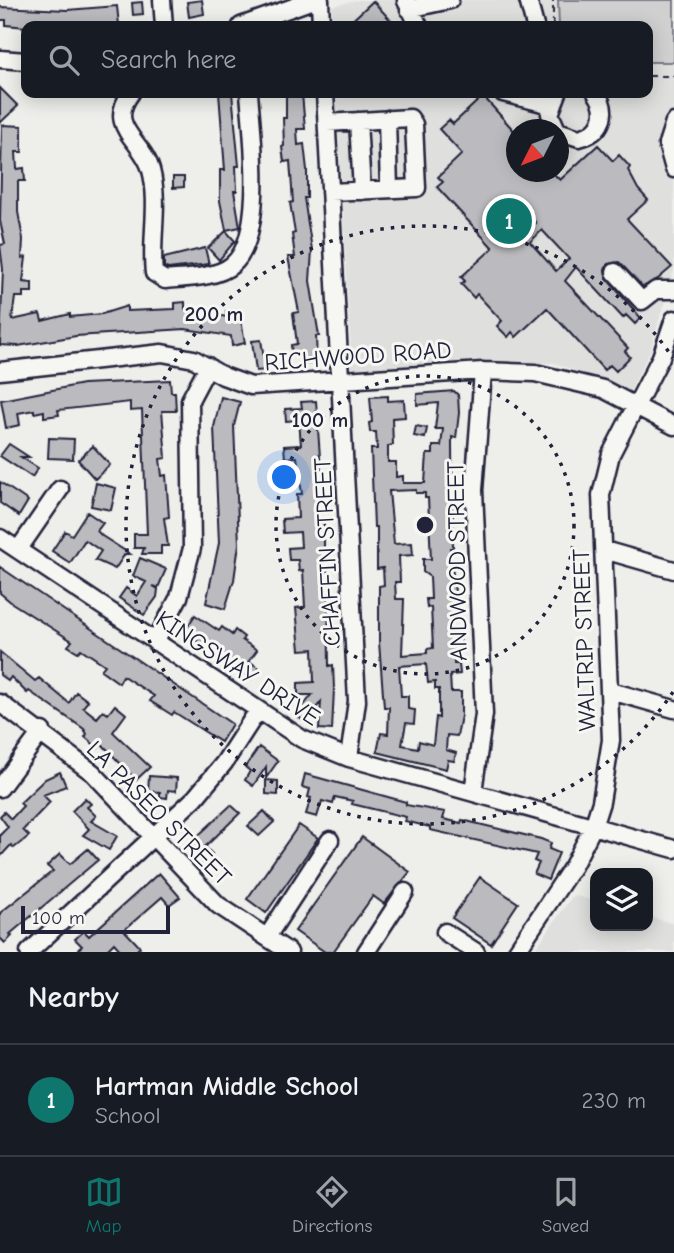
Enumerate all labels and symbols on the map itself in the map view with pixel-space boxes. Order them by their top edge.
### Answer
north arrow [506,119,569,182]
pin: 1 [486,195,532,247]
text: 200 m [185,302,243,326]
street label: RICHWOOD ROAD [263,335,453,377]
text: 100 m [292,408,348,432]
street label: CHAFFIN STREET [308,457,346,647]
your location [267,460,301,494]
street label: ANDWOOD STREET [441,460,473,661]
centre of rings [413,513,437,537]
street label: WALTRIP STREET [567,548,601,732]
street label: KINGSWAY DRIVE [151,605,325,731]
street label: LA PASEO STREET [81,735,237,891]
scale bar [21,903,170,935]

